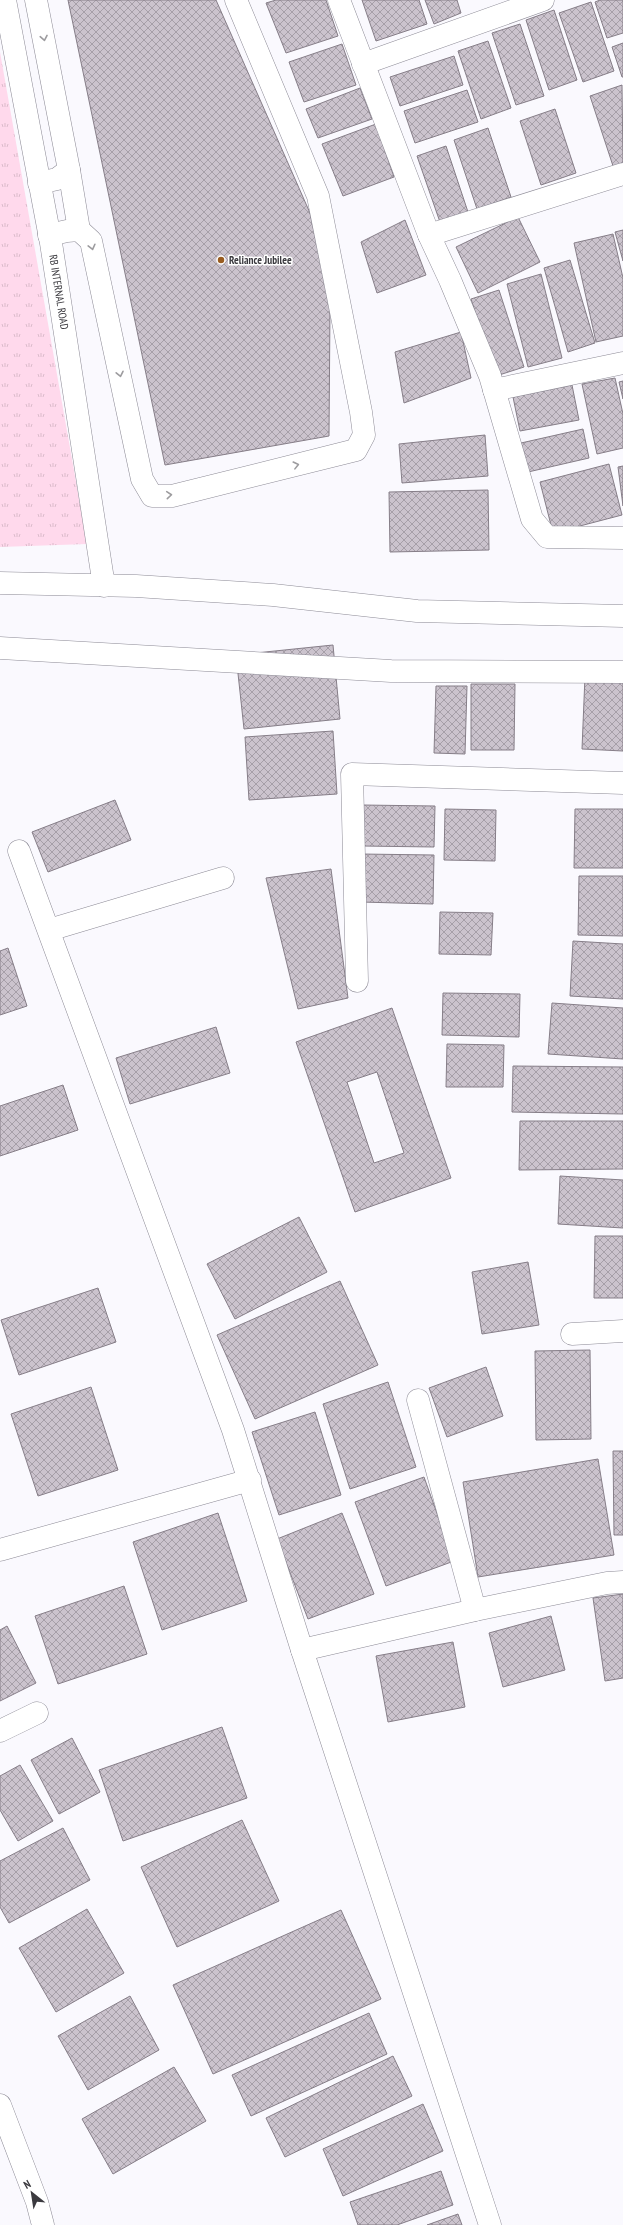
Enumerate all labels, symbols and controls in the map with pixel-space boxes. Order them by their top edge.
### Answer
one-way arrow [39,35,48,41]
one-way arrow [87,244,96,251]
place label: Reliance Jubilee [229,253,292,267]
street label: RB INTERNAL ROAD [46,254,72,331]
marker: Reliance Jubilee [216,255,226,265]
one-way arrow [115,371,123,378]
one-way arrow [292,461,299,469]
one-way arrow [166,491,172,500]
north arrow [12,2173,52,2213]
text: N [21,2177,33,2192]

